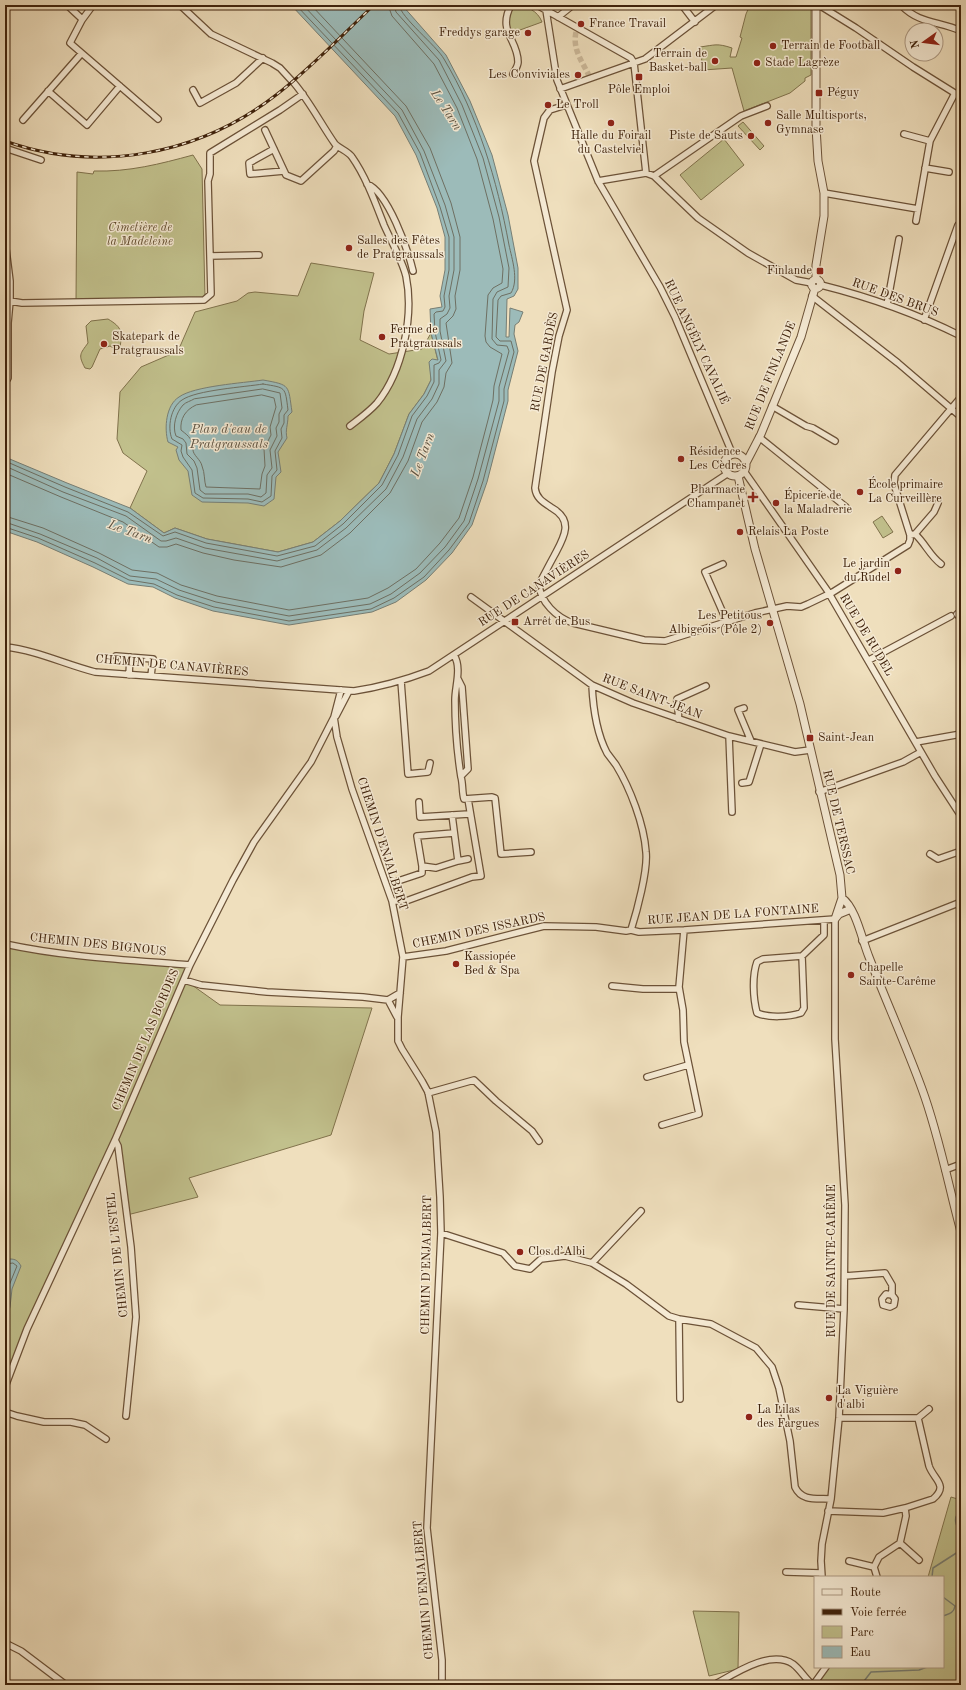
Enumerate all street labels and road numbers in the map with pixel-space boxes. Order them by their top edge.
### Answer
street label: RUE ANGÉLY CAVALIÉ [662,276,733,406]
street label: RUE DES BRUS [850,277,940,319]
street label: RUE DE GARDÈS [527,311,561,413]
street label: RUE DE FINLANDE [744,320,798,432]
street label: RUE DE CANAVIÈRES [475,546,592,629]
street label: RUE DE RUDEL [837,592,895,678]
street label: CHEMIN DE CANAVIÈRES [95,650,249,679]
street label: RUE SAINT-JEAN [601,672,703,722]
street label: RUE DE TERSSAC [820,769,856,875]
street label: CHEMIN D'ENJALBERT [355,776,409,912]
street label: RUE JEAN DE LA FONTAINE [647,903,819,927]
street label: CHEMIN DES ISSARDS [411,911,547,951]
street label: CHEMIN DES BIGNOUS [29,932,167,958]
street label: CHEMIN DE LAS BORDES [111,967,181,1113]
street label: RUE DE SAINTE-CARÊME [823,1184,838,1338]
street label: CHEMIN DE L'ESTEL [105,1192,131,1318]
street label: CHEMIN D'ENJALBERT [420,1195,434,1335]
street label: CHEMIN D'ENJALBERT [412,1520,436,1660]

